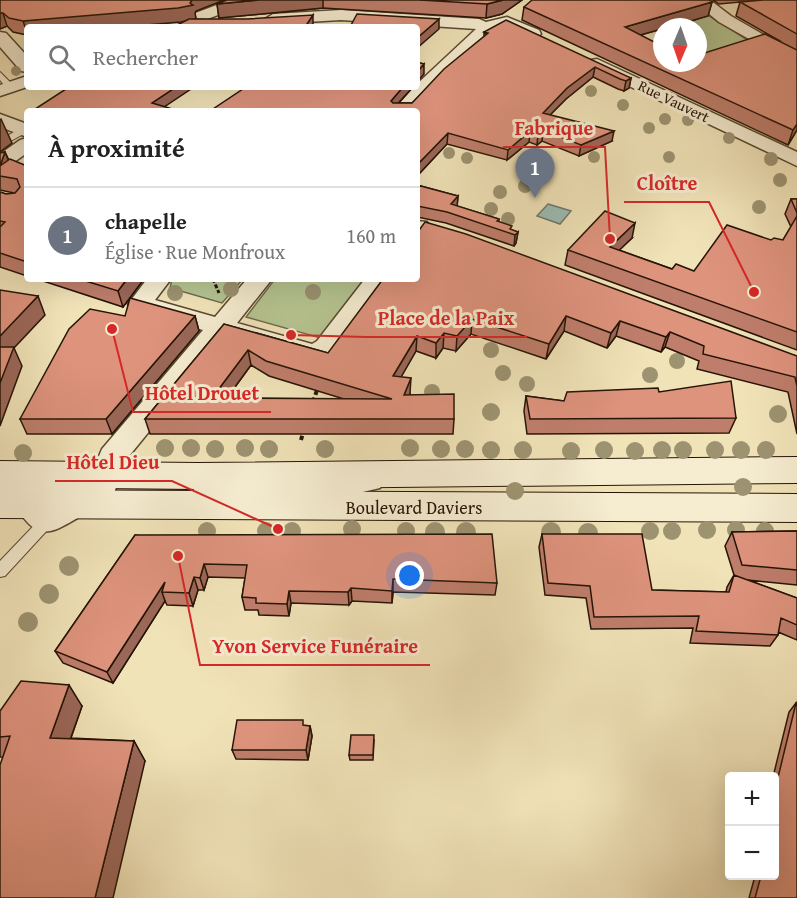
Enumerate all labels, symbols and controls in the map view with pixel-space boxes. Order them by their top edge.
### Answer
north arrow [653,18,707,72]
search box [24,24,420,90]
icon: search [45,41,78,74]
text: Rechercher [93,41,198,73]
street label: Rue Vauvert [635,75,714,128]
callout: Fabrique [503,109,605,147]
text: Fabrique [515,113,593,142]
text: À proximité [48,128,185,167]
pin: 1 [516,148,554,198]
callout: Cloître [624,164,709,202]
text: Cloître [637,168,697,197]
text: chapelle [105,205,187,237]
text: 1 [62,221,73,250]
text: 160 m [346,221,396,250]
text: Église · Rue Monfroux [105,237,285,266]
callout: Place de la Paix [366,299,527,337]
text: Place de la Paix [378,303,515,332]
callout: Hôtel Drouet [133,374,271,412]
text: Hôtel Drouet [145,378,259,407]
callout: Hôtel Dieu [55,443,172,481]
text: Hôtel Dieu [66,447,160,476]
street label: Boulevard Daviers [346,494,482,521]
your location [395,561,424,590]
callout: Yvon Service Funéraire [200,627,430,665]
text: Yvon Service Funéraire [212,631,418,660]
map controls [725,772,779,880]
button: + [725,772,779,826]
button: − [725,826,779,880]

